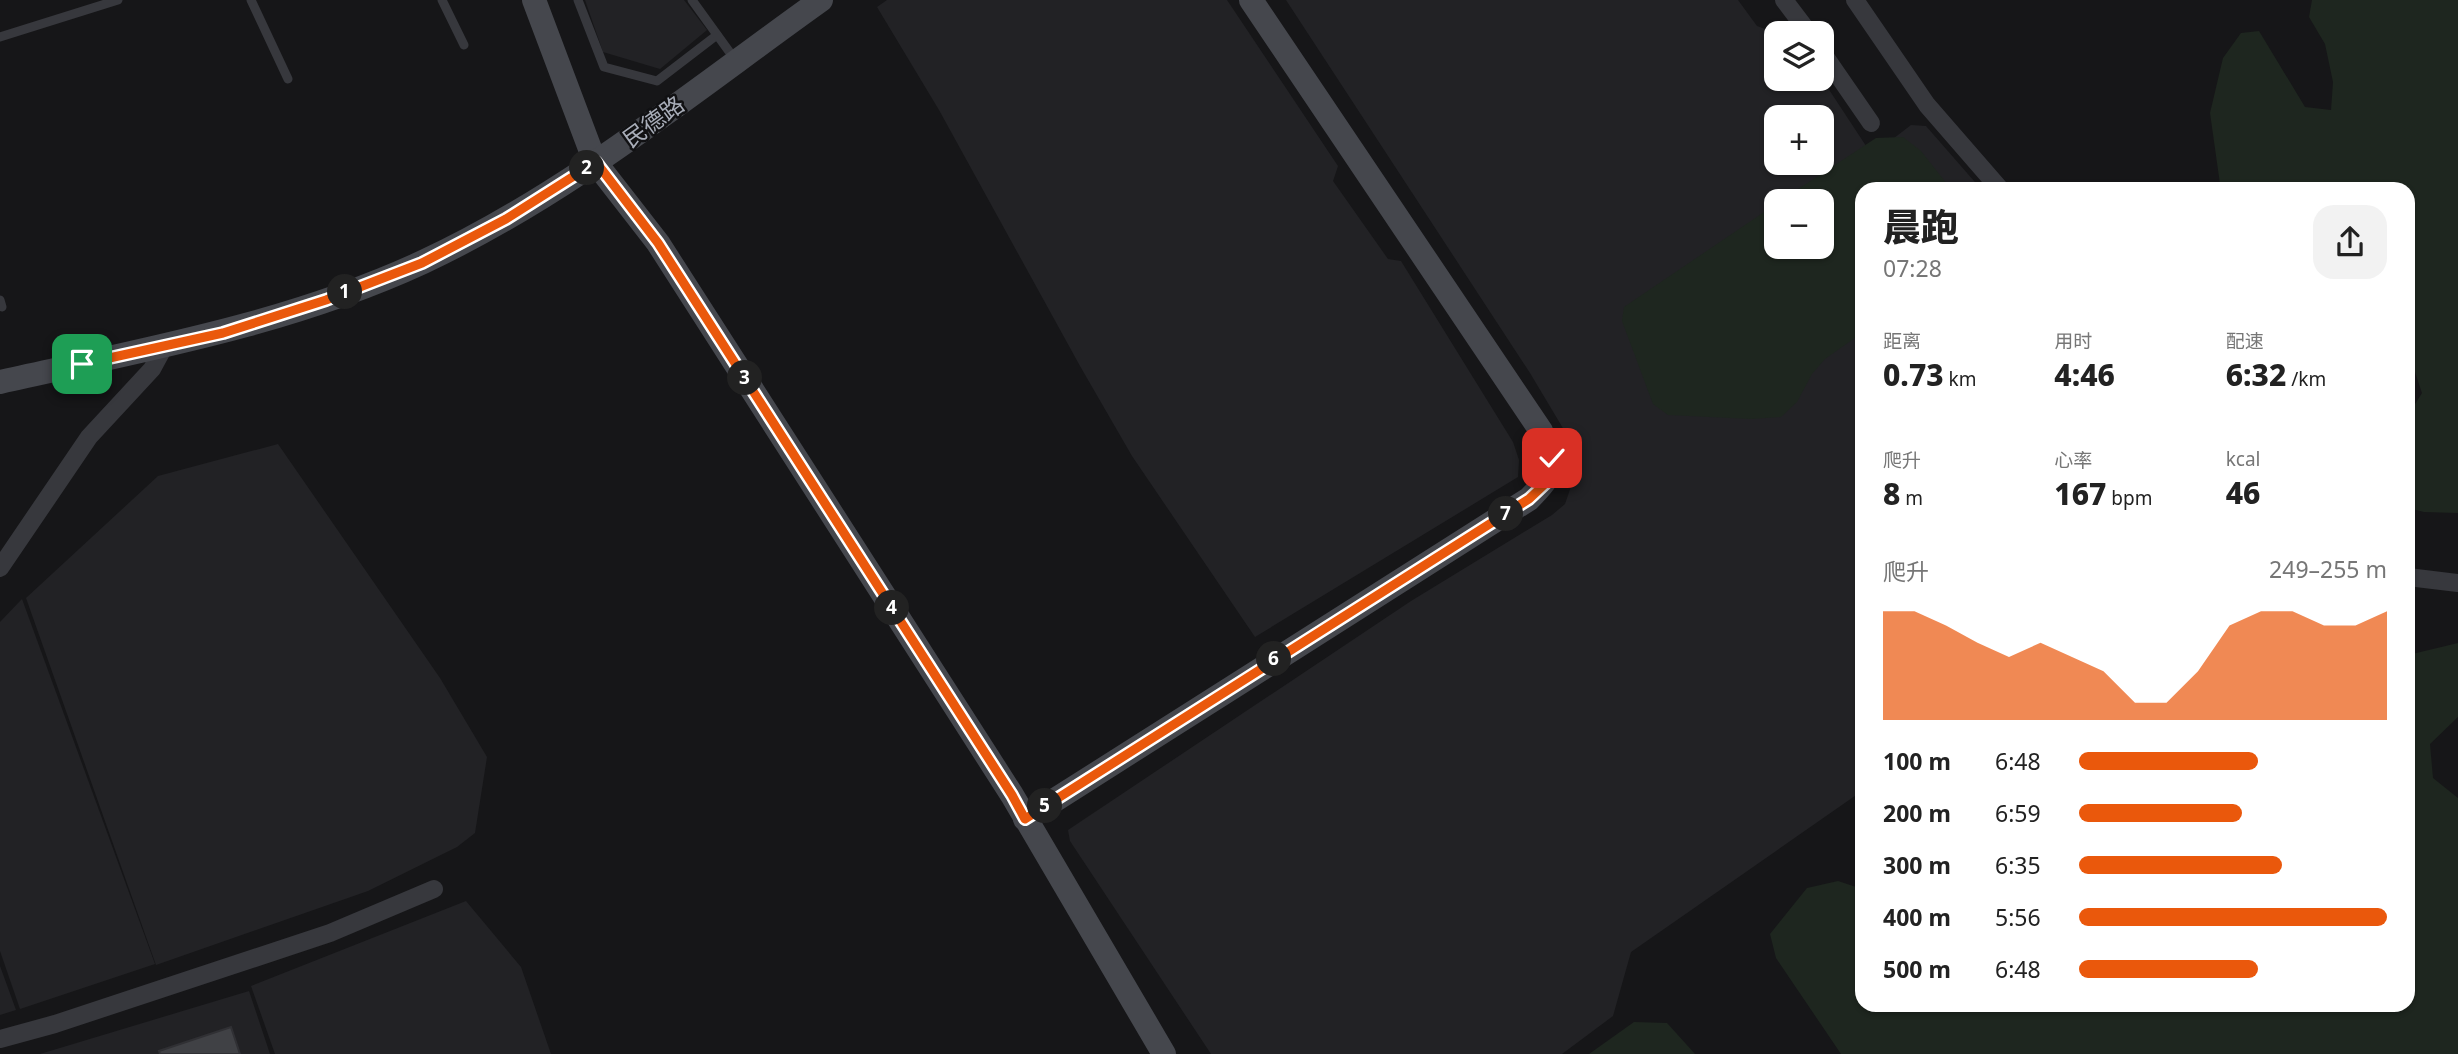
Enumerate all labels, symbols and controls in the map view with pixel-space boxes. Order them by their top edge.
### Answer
map controls [1764,21,1834,259]
button: layers [1764,21,1834,91]
street label: 民德路 [616,88,690,154]
button: + [1764,105,1834,175]
pin: 2 [570,150,604,186]
text: 2 [581,154,592,180]
button: − [1764,189,1834,259]
text: 晨跑 [1883,200,1959,252]
button: share [2313,205,2387,279]
text: 07:28 [1883,252,1942,284]
pin: 1 [328,274,362,310]
text: 1 [339,278,350,304]
text: 距离 [1883,328,1921,354]
text: 用时 [2054,328,2092,354]
text: 配速 [2226,328,2264,354]
pin [52,334,112,394]
icon: arrive [63,345,101,383]
text: 0.73 [1883,354,1944,395]
text: 4:46 [2054,354,2115,395]
text: 6:32 [2226,354,2286,395]
pin: 3 [728,360,762,396]
text: 3 [739,364,750,390]
text: km [1944,366,1976,392]
text: /km [2286,366,2326,392]
pin [1522,428,1582,488]
icon: check [1533,439,1571,477]
text: kcal [2226,446,2260,472]
text: 爬升 [1883,447,1921,473]
text: 心率 [2054,447,2092,473]
text: 46 [2226,472,2260,513]
text: 8 [1883,473,1900,514]
text: 167 [2054,473,2106,514]
text: m [1900,485,1923,511]
text: bpm [2106,485,2152,511]
pin: 7 [1488,496,1524,532]
text: 7 [1500,500,1511,526]
text: 249–255 m [2269,553,2387,585]
text: 爬升 [1883,555,1929,587]
pin: 4 [874,590,910,626]
text: 4 [886,594,897,620]
pin: 6 [1256,642,1292,676]
text: 6 [1268,645,1279,671]
text: 100 m [1883,745,1951,777]
text: 6:48 [1995,745,2041,777]
pin: 5 [1028,788,1062,824]
text: 5 [1039,792,1050,818]
text: 200 m [1883,797,1951,829]
text: 6:59 [1995,797,2041,829]
text: 300 m [1883,849,1951,881]
text: 6:35 [1995,849,2041,881]
text: 400 m [1883,901,1951,933]
text: 5:56 [1995,901,2041,933]
text: 500 m [1883,953,1951,985]
text: 6:48 [1995,953,2041,985]

